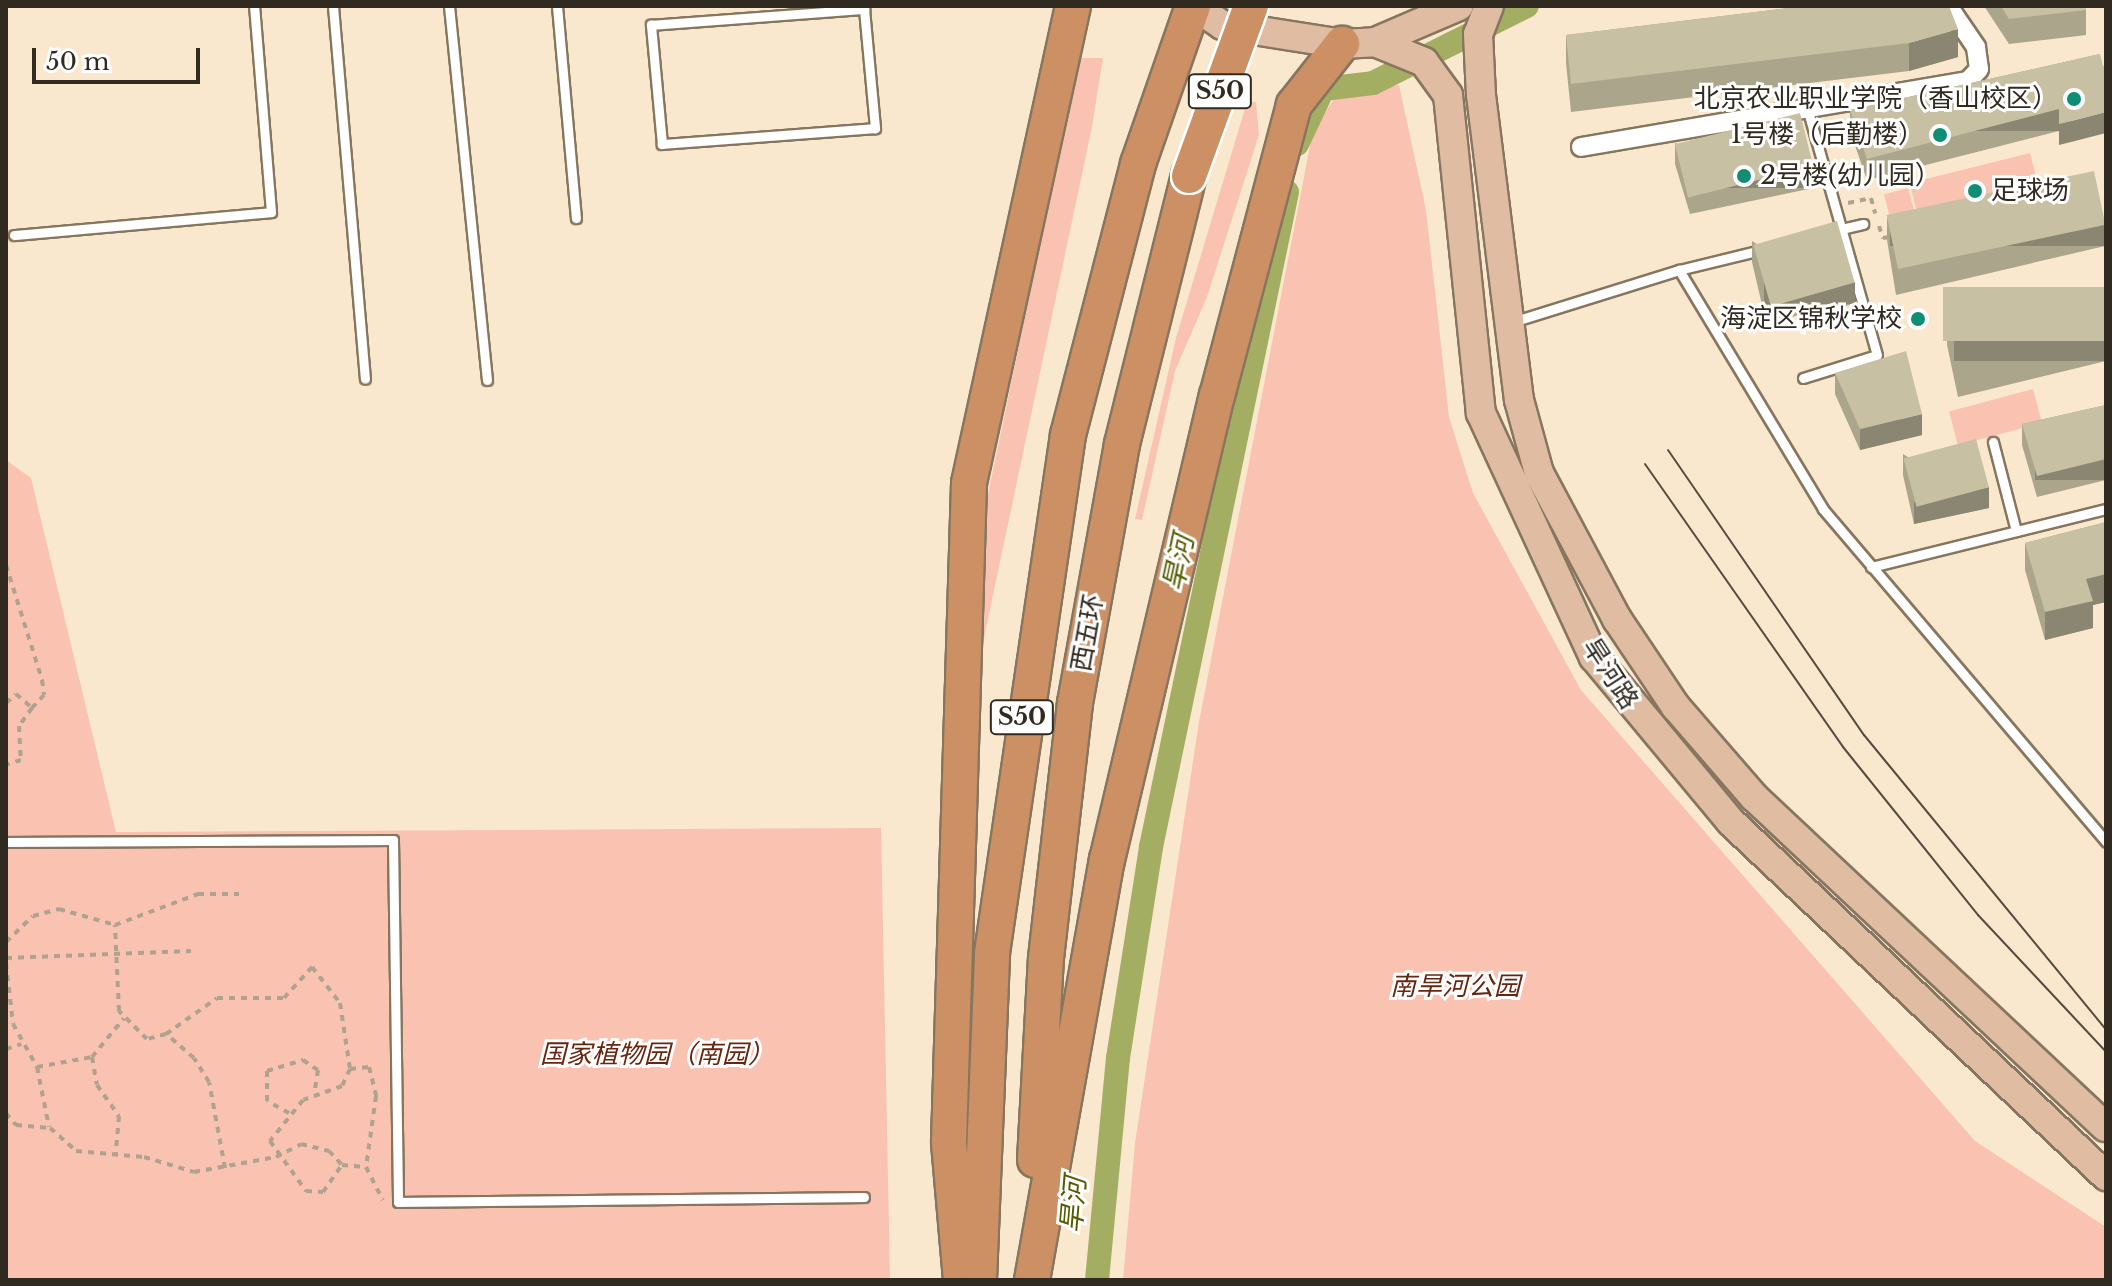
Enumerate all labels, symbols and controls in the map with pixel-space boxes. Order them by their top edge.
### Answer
scale bar [36,32,204,82]
text: 50 m [46,47,109,76]
road number: S50 [1186,71,1254,111]
place label: 北京农业职业学院（香山校区） [1694,83,2058,115]
marker: 北京农业职业学院（香山校区） [2065,90,2083,108]
place label: 1号楼（后勤楼） [1730,119,1924,151]
marker: 1号楼（后勤楼） [1931,126,1949,144]
place label: 2号楼(幼儿园） [1760,160,1941,192]
marker: 2号楼(幼儿园） [1735,167,1753,185]
place label: 足球场 [1991,175,2069,207]
marker: 足球场 [1966,182,1984,200]
place label: 海淀区锦秋学校 [1720,303,1902,335]
marker: 海淀区锦秋学校 [1909,310,1927,328]
water label: 旱河 [1157,532,1201,594]
street label: 西五环 [1066,592,1110,674]
street label: 旱河路 [1576,633,1644,715]
road number: S50 [988,697,1056,737]
park label: 南旱河公园 [1390,971,1520,1003]
park label: 国家植物园（南园） [540,1039,774,1071]
water label: 旱河 [1055,1176,1093,1234]

